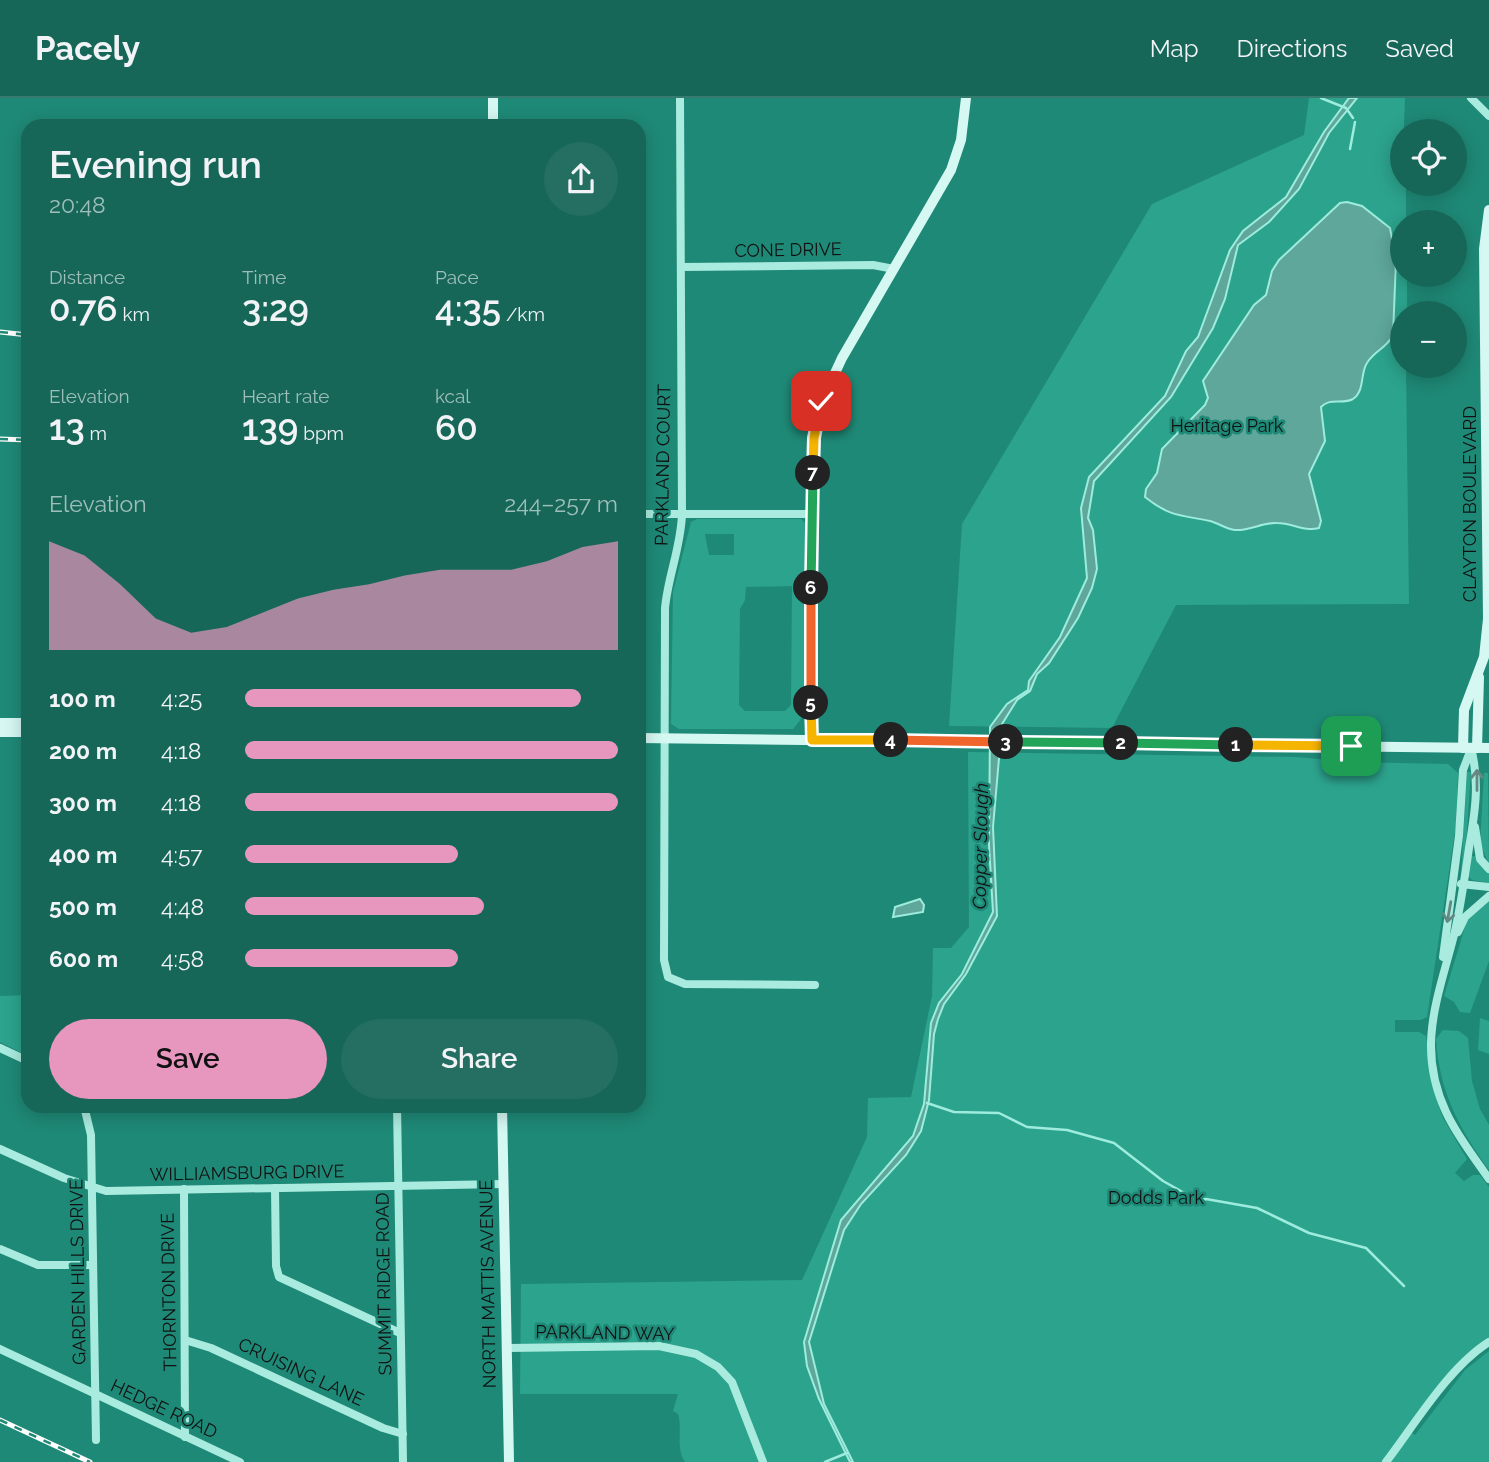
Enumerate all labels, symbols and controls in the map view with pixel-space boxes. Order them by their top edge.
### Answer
text: Pacely [35,29,140,68]
text: Map [1150,34,1199,63]
text: Directions [1237,34,1347,63]
text: Saved [1385,34,1454,63]
map controls [1390,119,1467,378]
button: locate [1390,119,1467,196]
text: Evening run [49,142,262,187]
button: share [544,142,618,216]
text: 20:48 [49,191,106,218]
button: + [1390,210,1467,287]
street label: CONE DRIVE [734,238,842,261]
text: Distance [49,266,125,288]
text: Time [242,266,286,288]
text: Pace [435,266,479,288]
text: 0.76 [49,288,118,329]
text: 3:29 [242,288,309,329]
text: 4:35 [435,288,501,329]
button: − [1390,301,1467,378]
text: km [118,303,150,325]
text: /km [501,303,545,325]
pin [791,371,851,431]
icon: check [802,382,840,420]
street label: PARKLAND COURT [651,384,674,546]
text: Elevation [49,385,130,407]
text: Heart rate [242,385,330,407]
text: kcal [435,385,471,407]
street label: CLAYTON BOULEVARD [1459,406,1480,602]
text: 13 [49,407,85,448]
text: 139 [242,407,298,448]
text: 60 [435,407,478,448]
park label: Heritage Park [1171,415,1284,436]
text: m [85,422,107,444]
text: bpm [298,422,344,444]
pin: 7 [796,456,830,490]
text: 7 [807,461,818,483]
text: Elevation [49,490,147,517]
text: 244–257 m [504,490,618,517]
pin: 6 [794,570,828,606]
text: 6 [805,576,816,598]
text: 100 m [49,685,116,712]
text: 4:25 [161,685,202,712]
pin: 5 [794,686,828,720]
text: 5 [805,691,816,713]
pin [1321,716,1381,776]
pin: 4 [874,722,908,758]
pin: 3 [988,724,1024,760]
pin: 2 [1104,726,1138,760]
icon: arrive [1332,727,1370,765]
text: 4 [885,728,896,750]
pin: 1 [1218,728,1254,762]
text: 3 [1000,730,1011,752]
text: 2 [1115,731,1126,753]
text: 1 [1231,733,1240,755]
text: 200 m [49,737,117,764]
text: 4:18 [161,737,201,764]
one-way arrow [1470,769,1484,792]
water label: Copper Slough [968,783,992,909]
text: 300 m [49,789,117,816]
text: 4:18 [161,789,201,816]
text: 400 m [49,841,117,868]
text: 4:57 [161,841,203,868]
text: 500 m [49,893,117,920]
text: 4:48 [161,893,204,920]
one-way arrow [1441,900,1455,923]
text: 600 m [49,945,118,972]
text: 4:58 [161,945,204,972]
button: Save [49,1019,327,1099]
button: Share [341,1019,618,1099]
street label: WILLIAMSBURG DRIVE [149,1160,345,1185]
street label: GARDEN HILLS DRIVE [65,1179,90,1365]
street label: NORTH MATTIS AVENUE [475,1179,500,1389]
park label: Dodds Park [1108,1187,1204,1208]
street label: SUMMIT RIDGE ROAD [371,1192,396,1376]
street label: THORNTON DRIVE [157,1213,180,1371]
street label: PARKLAND WAY [535,1321,675,1344]
street label: CRUISING LANE [235,1333,368,1410]
street label: HEDGE ROAD [107,1375,221,1443]

